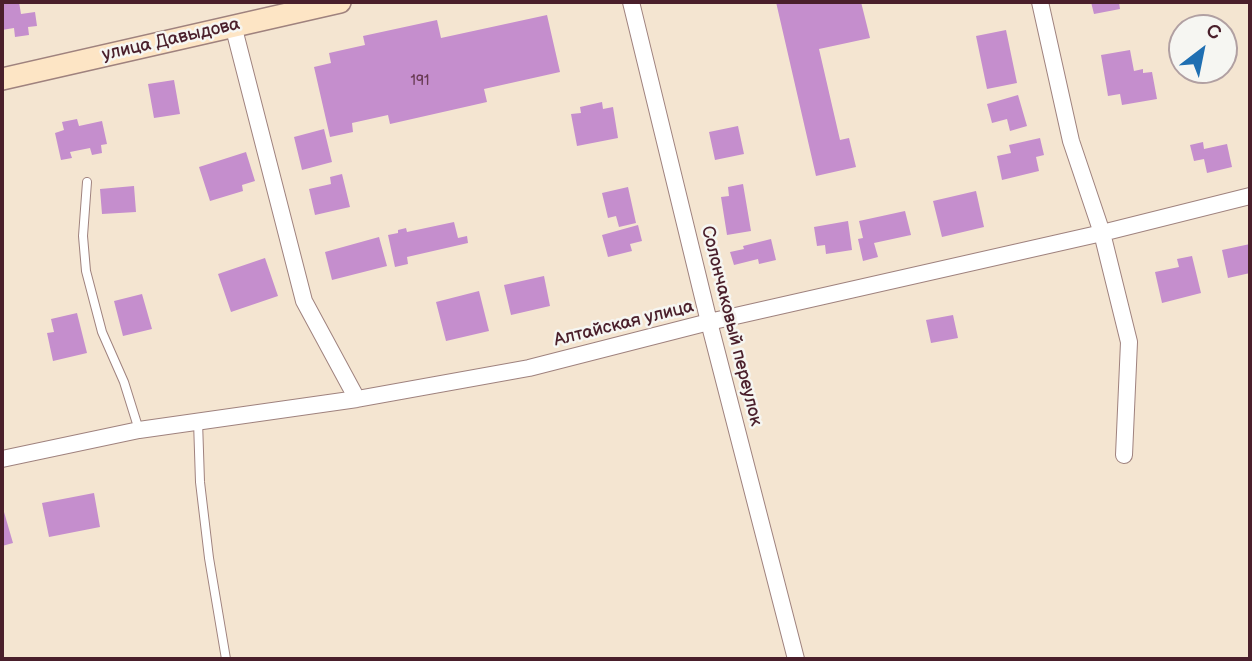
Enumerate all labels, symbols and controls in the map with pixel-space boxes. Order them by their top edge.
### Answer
street label: улица Давыдова [100,14,242,66]
north arrow [1168,14,1238,84]
text: С [1202,19,1225,46]
house number: 191 [411,73,429,89]
street label: Солончаковый переулок [696,224,766,428]
street label: Алтайская улица [552,296,696,352]

